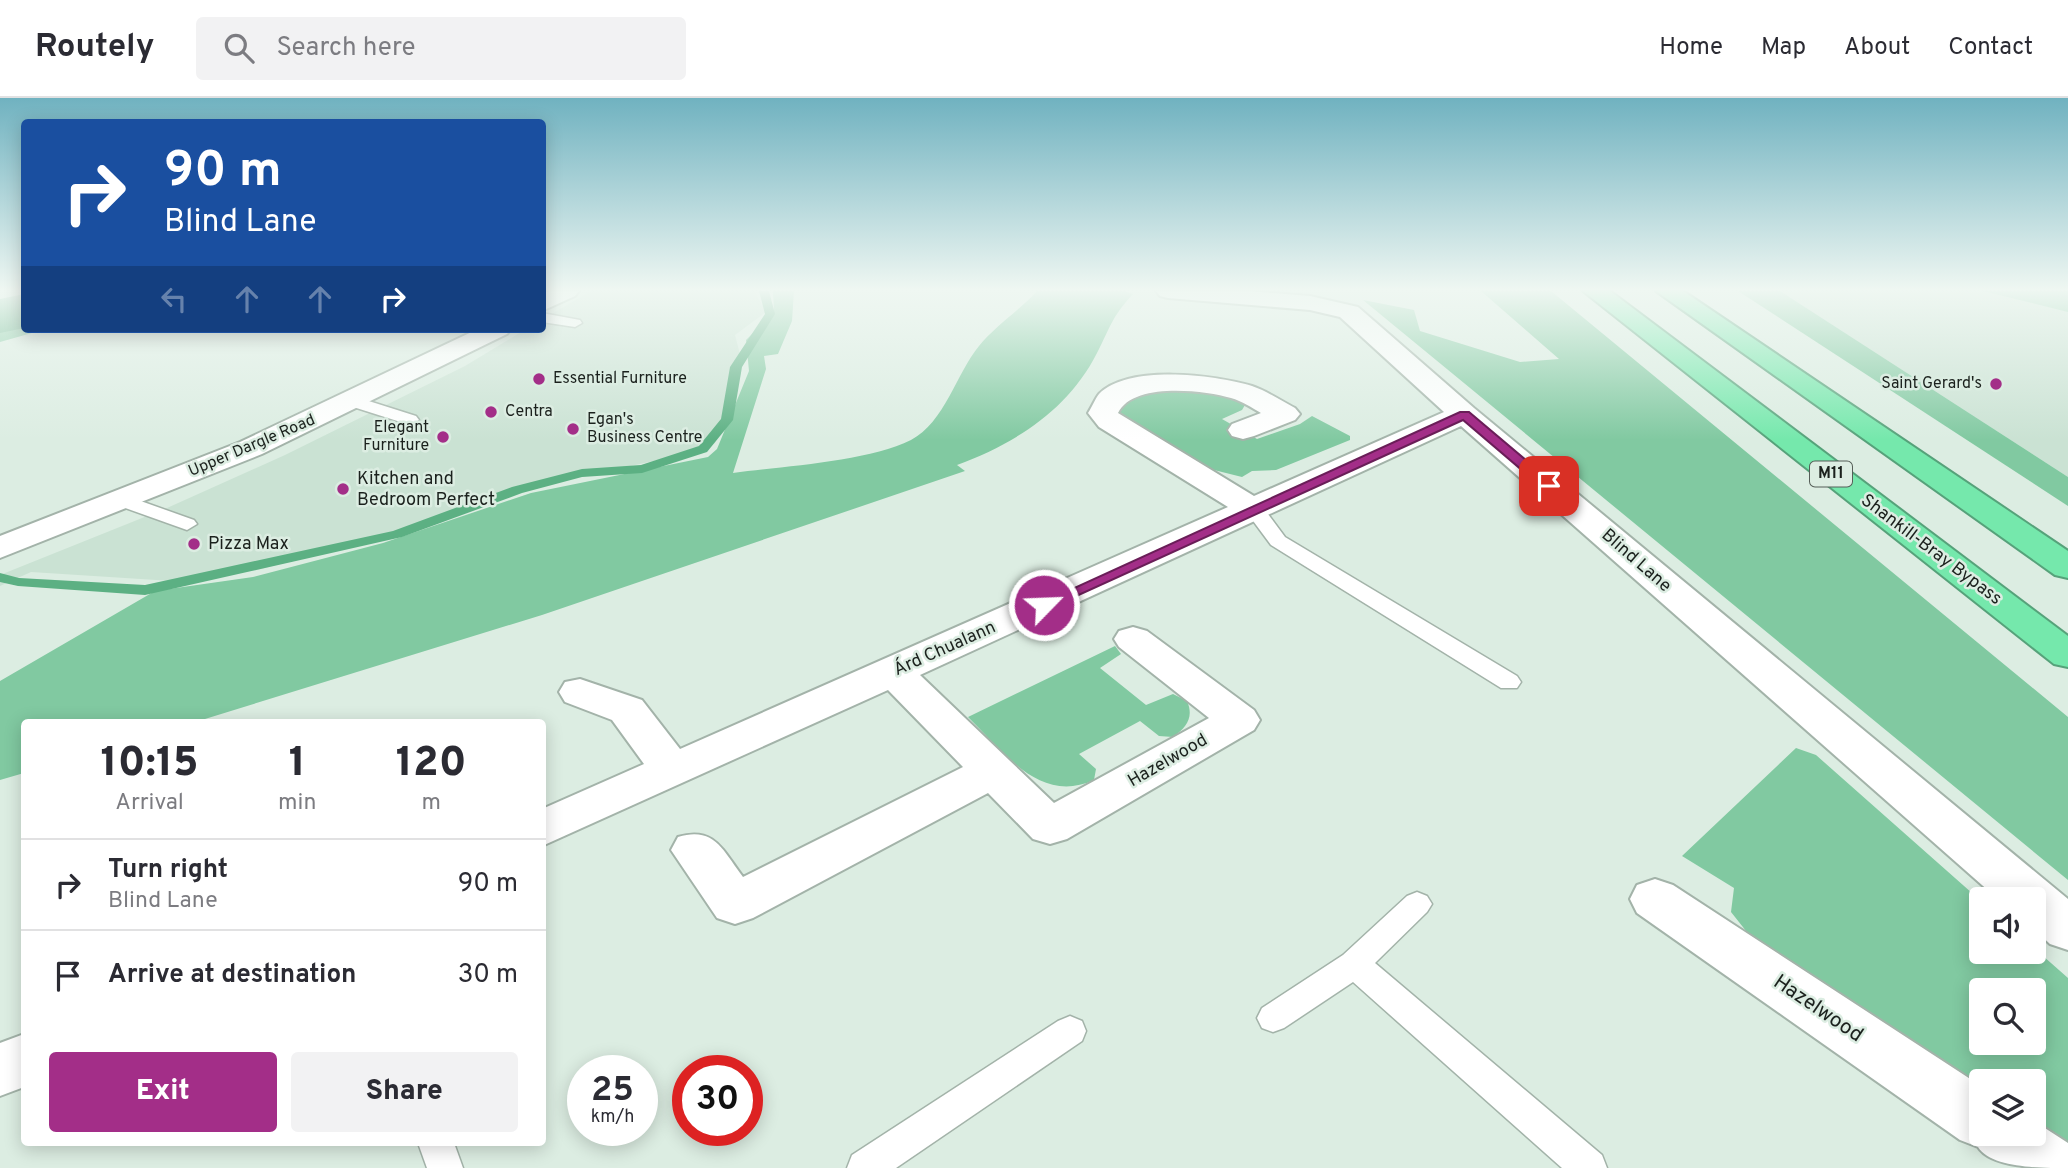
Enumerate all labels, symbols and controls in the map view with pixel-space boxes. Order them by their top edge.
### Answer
search box [196,17,686,80]
text: Routely [35,27,154,69]
icon: search [220,29,258,67]
text: Search here [276,32,415,65]
text: Home [1659,33,1723,63]
text: Map [1761,33,1806,63]
text: About [1844,33,1910,63]
text: Contact [1948,33,2033,63]
text: 90 m [164,142,282,204]
icon: right [49,147,140,238]
text: Blind Lane [164,203,316,243]
icon: left [155,280,193,318]
icon: ahead [228,280,266,318]
icon: ahead [301,280,339,318]
icon: right [374,280,412,318]
place label: Essential Furniture [553,369,687,389]
marker: Essential Furniture [531,371,547,387]
place label: Saint Gerard's [1881,374,1982,394]
marker: Saint Gerard's [1988,376,2004,392]
place label: Centra [505,402,553,422]
marker: Centra [483,404,499,420]
street label: Upper Dargle Road [186,410,318,482]
place label: Egan's Business Centre [587,410,702,448]
place label: Elegant Furniture [363,418,429,456]
marker: Egan's Business Centre [565,421,581,437]
marker: Elegant Furniture [435,429,451,445]
pin [1519,456,1579,516]
road number: M11 [1810,462,1852,486]
icon: arrive [1530,467,1568,505]
place label: Kitchen and Bedroom Perfect [357,468,495,512]
marker: Kitchen and Bedroom Perfect [335,481,351,497]
street label: Shankill-Bray Bypass [1856,489,2006,611]
street label: Blind Lane [1596,524,1676,598]
place label: Pizza Max [208,533,289,556]
marker: Pizza Max [186,536,202,552]
position arrow [1007,568,1081,642]
street label: Árd Chualann [889,614,1000,682]
street label: Hazelwood [1124,729,1212,793]
text: 10:15 [100,738,199,791]
text: 1 [289,738,306,791]
text: 120 [396,738,467,791]
text: Arrival [115,789,184,818]
text: min [278,789,316,818]
text: m [421,789,441,818]
text: Turn right [108,854,228,887]
icon: right [49,866,87,904]
text: 90 m [458,868,518,901]
text: Blind Lane [108,887,218,916]
map controls [1969,887,2046,1146]
button: sound [1969,887,2046,964]
icon: arrive [49,957,87,995]
text: Arrive at destination [108,959,356,992]
text: 30 m [458,959,518,992]
street label: Hazelwood [1768,969,1868,1049]
button: search [1969,978,2046,1055]
button: Exit [49,1052,277,1132]
button: Share [291,1052,518,1132]
speed limit sign: 30 [672,1055,763,1146]
text: 25 [591,1069,634,1113]
button: layers [1969,1069,2046,1146]
text: km/h [591,1106,634,1129]

